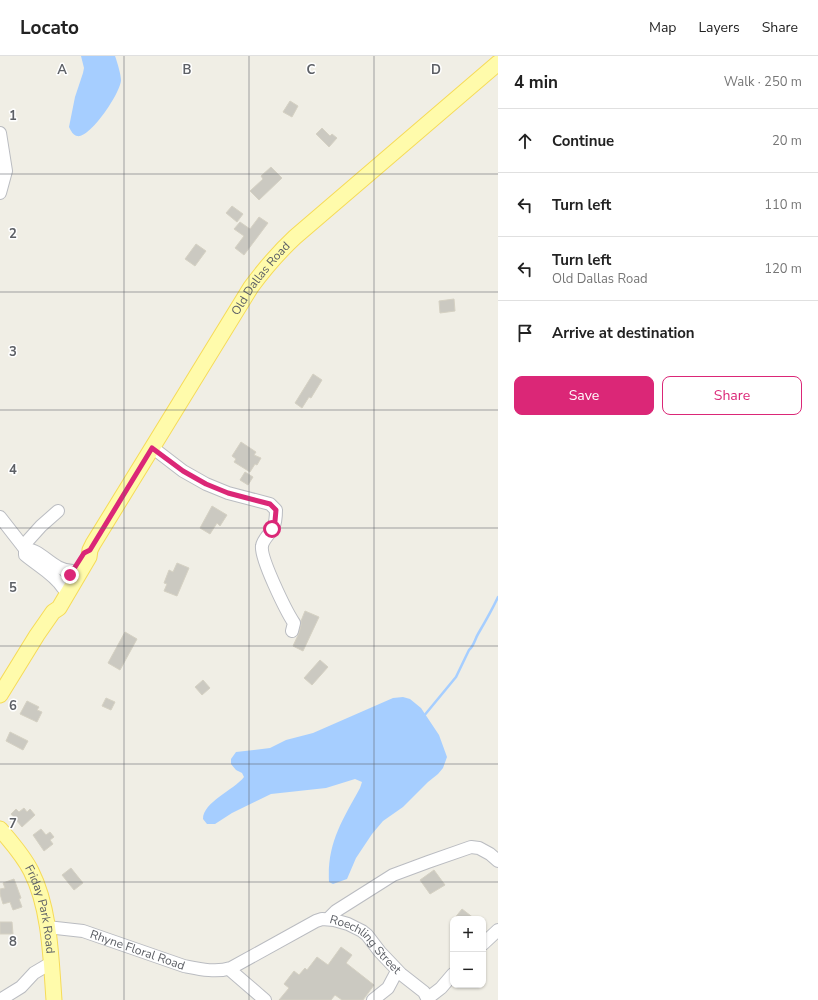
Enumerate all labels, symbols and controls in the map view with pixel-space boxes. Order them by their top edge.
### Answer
text: Locato [20,15,79,41]
text: Map [649,18,676,37]
text: Layers [698,18,740,37]
text: Share [762,18,798,37]
text: A [57,61,67,79]
text: B [183,61,192,79]
text: C [307,61,316,79]
text: D [431,61,441,79]
text: 4 min [514,71,558,94]
text: Walk · 250 m [724,73,802,91]
text: 1 [9,107,17,125]
icon: ahead [514,130,536,152]
text: Continue [552,131,614,151]
text: 20 m [772,132,802,150]
icon: left [514,194,536,216]
text: Turn left [552,195,611,215]
text: 110 m [764,196,802,214]
text: 2 [9,225,17,243]
street label: Old Dallas Road [228,238,294,318]
text: Turn left [552,250,611,270]
icon: left [514,258,536,280]
text: 120 m [764,260,802,278]
text: Old Dallas Road [552,270,648,288]
icon: arrive [514,322,536,344]
text: Arrive at destination [552,323,695,343]
text: 3 [9,343,17,361]
button: Save [514,376,654,415]
button: Share [662,376,802,415]
text: 4 [9,461,17,479]
route start [263,520,281,538]
route end [61,566,79,584]
text: 5 [9,579,17,597]
text: 6 [9,697,17,715]
text: 7 [9,815,17,833]
street label: Friday Park Road [21,862,59,954]
street label: Roechling Street [328,911,405,978]
map controls [450,916,486,988]
button: + [450,916,486,952]
street label: Rhyne Floral Road [88,926,187,974]
text: 8 [9,933,17,951]
button: − [450,952,486,988]

